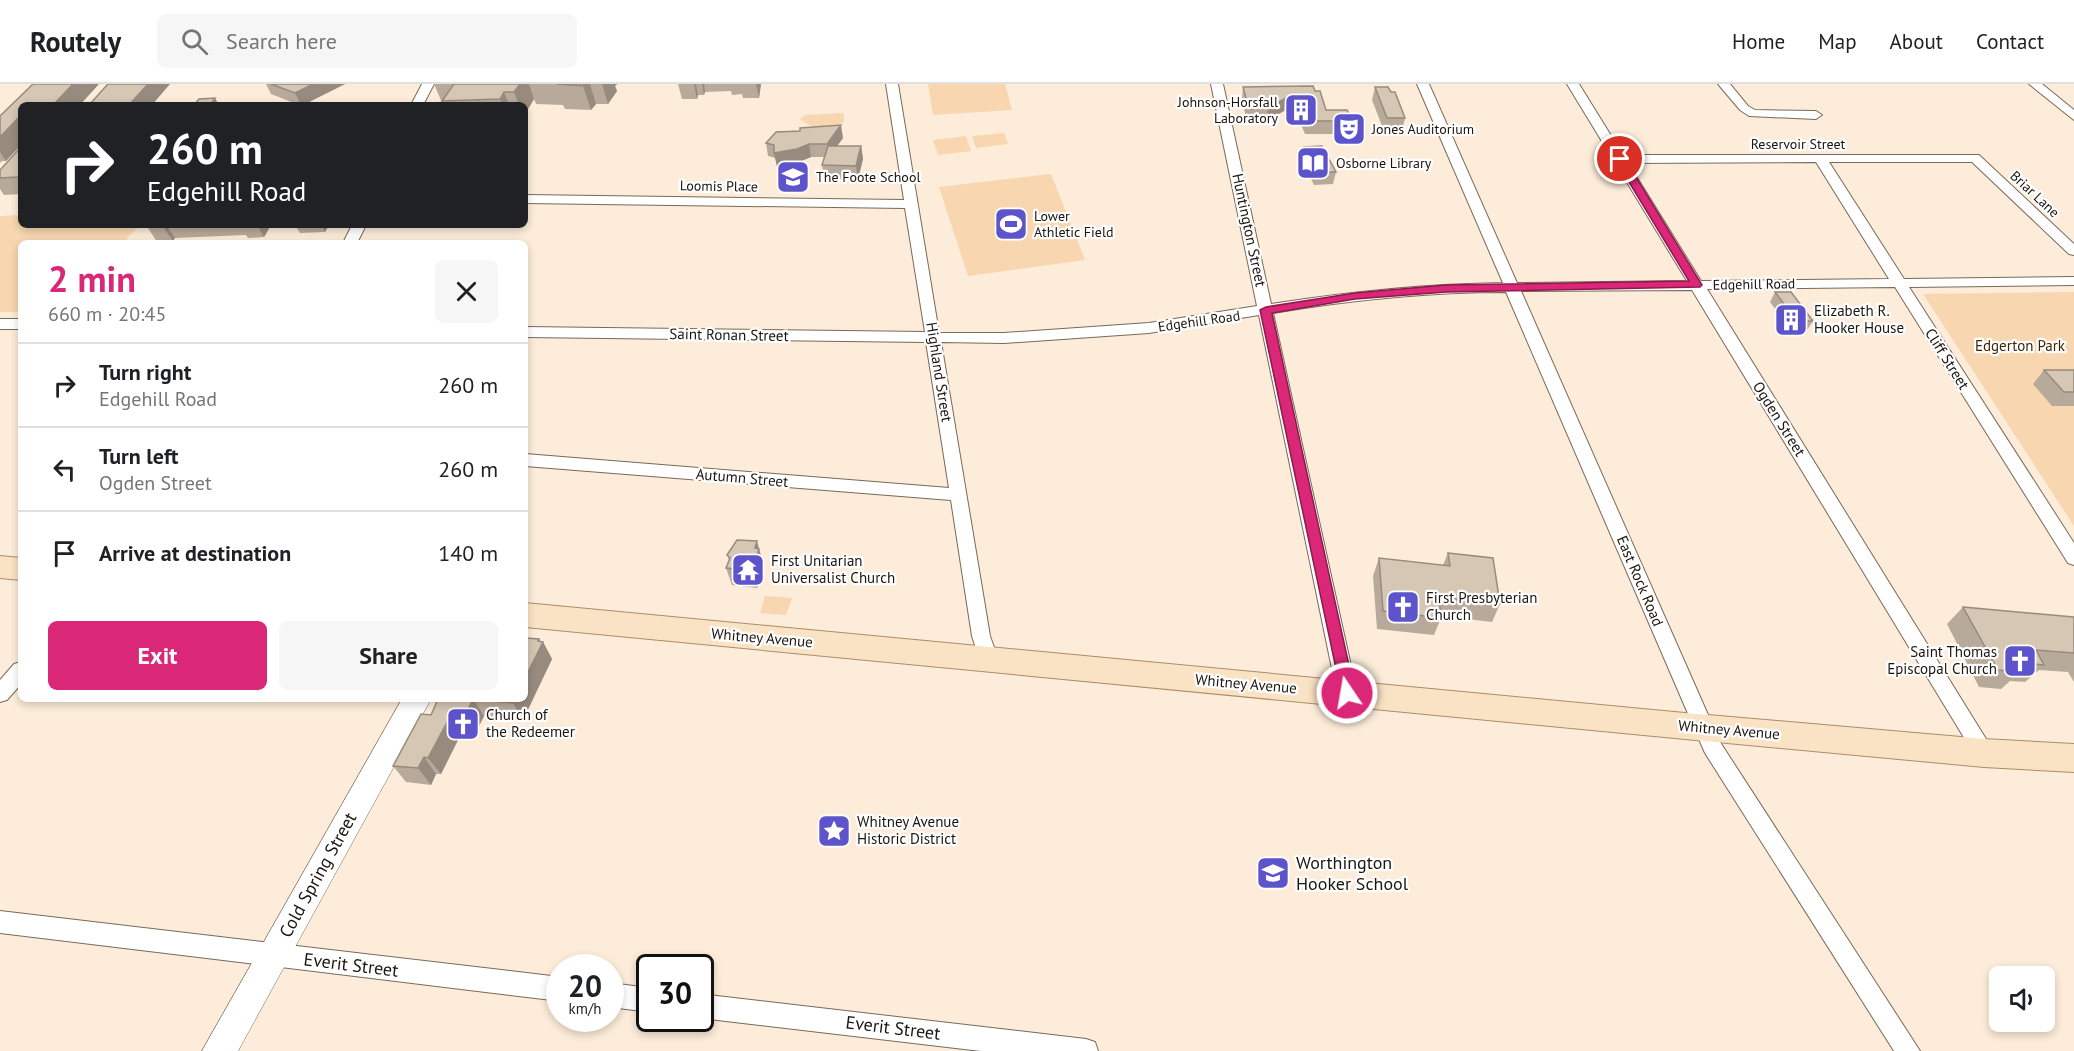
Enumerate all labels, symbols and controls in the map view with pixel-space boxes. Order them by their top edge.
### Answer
search box [157,14,577,68]
text: Routely [30,23,121,60]
icon: search [178,25,211,58]
text: Search here [226,27,337,55]
text: Home [1732,28,1785,55]
text: Map [1818,28,1857,55]
text: About [1890,28,1943,55]
text: Contact [1976,28,2044,55]
building icon: Johnson-Horsfall Laboratory [1283,92,1319,128]
place label: Johnson-Horsfall Laboratory [1177,93,1278,127]
theatre icon: Jones Auditorium [1331,111,1367,147]
place label: Jones Auditorium [1371,120,1474,138]
text: 260 m [147,121,263,176]
icon: right [48,126,126,204]
pin [1594,133,1645,184]
street label: Reservoir Street [1751,135,1846,153]
icon: arrive [1603,142,1636,175]
library icon: Osborne Library [1295,145,1331,181]
place label: Osborne Library [1336,154,1432,172]
school or university icon: The Foote School [775,159,811,195]
street label: Briar Lane [2007,167,2063,221]
place label: The Foote School [816,168,920,186]
street label: Huntington Street [1228,172,1271,288]
text: Edgehill Road [147,174,306,208]
street label: Loomis Place [680,176,758,196]
sports icon: Lower Athletic Field [993,206,1029,242]
place label: Lower Athletic Field [1034,207,1114,241]
text: 2 min [48,255,136,302]
button: close [435,260,498,323]
street label: Edgehill Road [1713,274,1795,294]
text: 660 m · 20:45 [48,301,166,327]
place label: Elizabeth R. Hooker House [1814,301,1904,337]
building icon: Elizabeth R. Hooker House [1773,302,1809,338]
street label: Edgehill Road [1157,306,1241,336]
street label: Highland Street [922,321,957,423]
street label: Saint Ronan Street [669,324,789,345]
street label: Cliff Street [1921,325,1974,393]
park label: Edgerton Park [1975,336,2066,355]
text: Turn right [99,358,191,386]
icon: right [48,369,81,402]
text: 260 m [438,371,498,399]
street label: Ogden Street [1749,378,1810,460]
text: Edgehill Road [99,386,217,412]
text: Turn left [99,442,179,470]
icon: left [48,453,81,486]
text: 260 m [438,455,498,483]
street label: Autumn Street [695,464,789,491]
text: Ogden Street [99,470,212,496]
street label: East Rock Road [1613,533,1668,629]
icon: arrive [48,537,81,570]
text: Arrive at destination [99,539,291,567]
text: 140 m [438,539,498,567]
place label: First Unitarian Universalist Church [771,551,895,587]
temple icon: First Unitarian Universalist Church [730,552,766,588]
place label: First Presbyterian Church [1426,588,1537,624]
church icon: First Presbyterian Church [1385,589,1421,625]
button: Exit [48,621,267,690]
button: Share [279,621,498,690]
street label: Whitney Avenue [710,624,814,651]
place label: Saint Thomas Episcopal Church [1887,642,1997,678]
church icon: Saint Thomas Episcopal Church [2002,643,2038,679]
position arrow [1315,661,1379,725]
street label: Whitney Avenue [1194,670,1298,697]
place label: Church of the Redeemer [486,705,575,741]
church icon: Church of the Redeemer [445,706,481,742]
street label: Whitney Avenue [1677,716,1781,743]
street label: Cold Spring Street [274,808,361,941]
place label: Whitney Avenue Historic District [857,812,959,848]
place icon: Whitney Avenue Historic District [816,813,852,849]
place label: Worthington Hooker School [1296,851,1409,895]
school or university icon: Worthington Hooker School [1255,855,1291,891]
street label: Everit Street [302,947,400,982]
speed limit sign: 30 [636,954,714,1032]
text: 20 [568,966,602,1005]
map controls [1989,966,2055,1032]
button: sound [1989,966,2055,1032]
text: km/h [569,999,601,1018]
street label: Everit Street [844,1010,942,1045]

